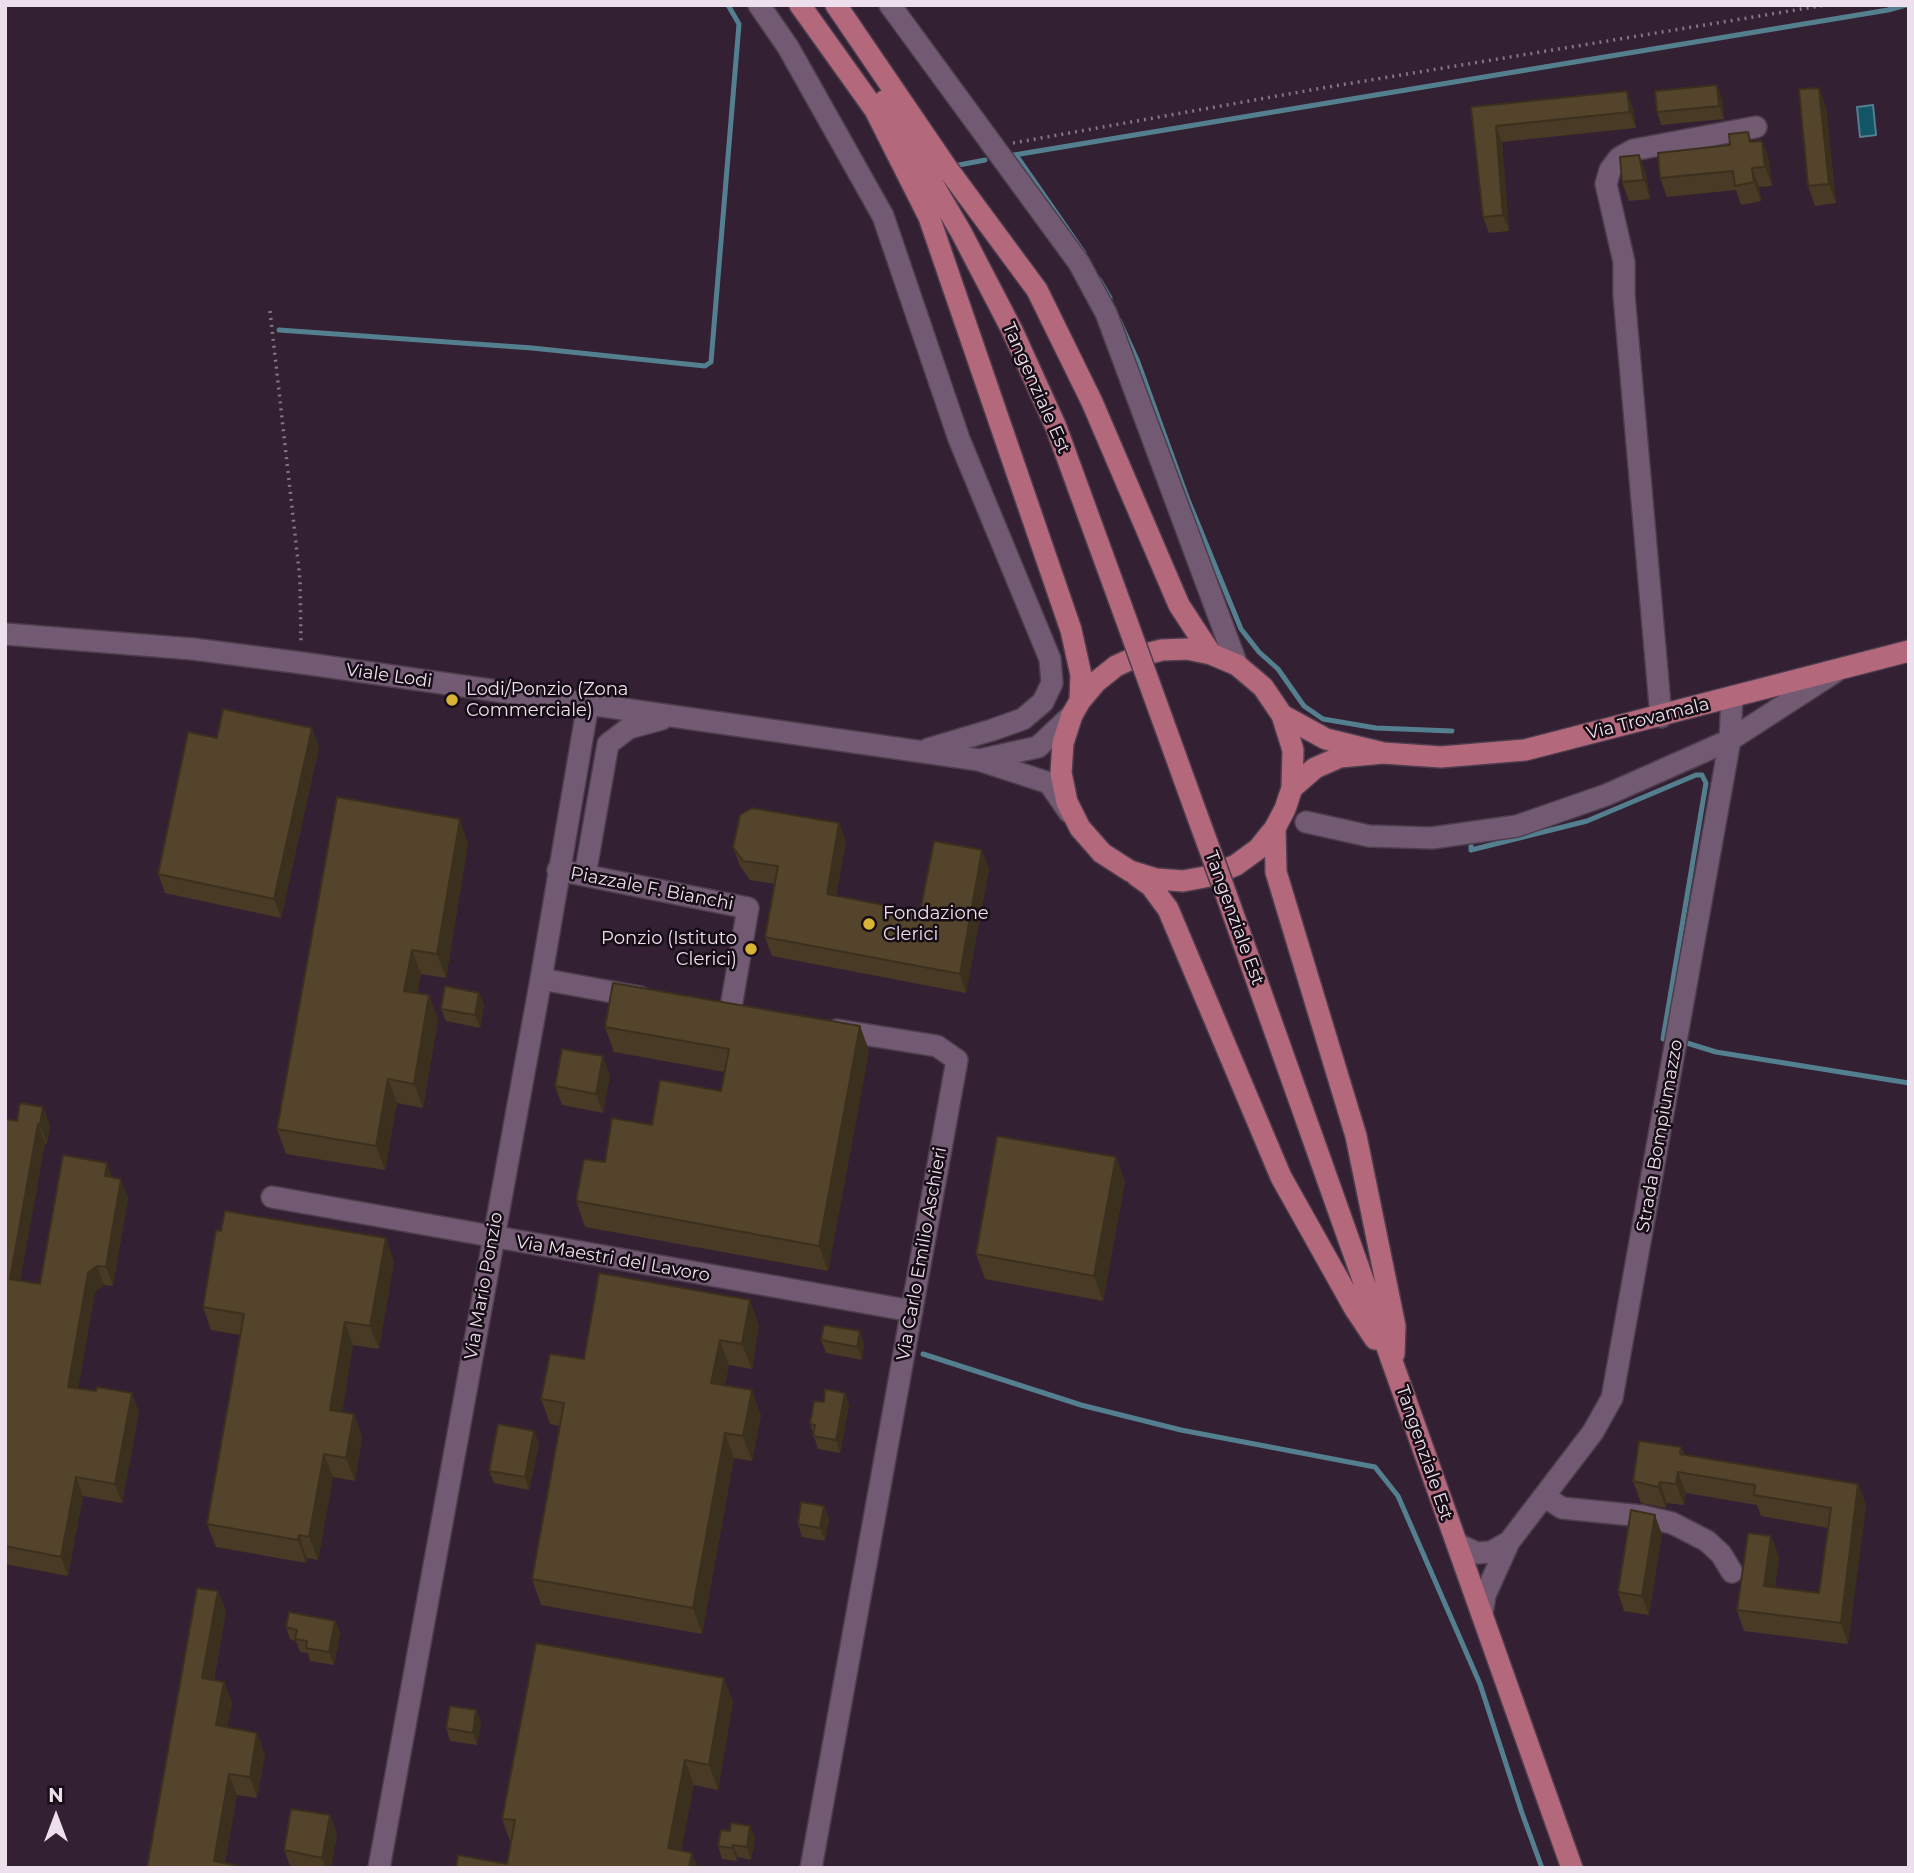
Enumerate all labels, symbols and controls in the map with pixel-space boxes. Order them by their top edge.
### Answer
street label: Tangenziale Est [997,319,1075,457]
street label: Viale Lodi [344,659,434,693]
place label: Lodi/Ponzio (Zona Commerciale) [466,679,628,722]
marker: Lodi/Ponzio (Zona Commerciale) [444,692,460,708]
street label: Via Trovamala [1584,693,1712,745]
street label: Tangenziale Est [1200,848,1268,988]
street label: Piazzale F. Bianchi [569,863,735,915]
place label: Fondazione Clerici [883,903,989,946]
marker: Fondazione Clerici [861,916,877,932]
place label: Ponzio (Istituto Clerici) [601,928,737,970]
marker: Ponzio (Istituto Clerici) [743,941,759,957]
street label: Strada Bompiumazzo [1632,1038,1688,1234]
street label: Via Carlo Emilio Aschieri [893,1145,951,1363]
street label: Via Mario Ponzio [460,1210,508,1362]
street label: Via Maestri del Lavoro [514,1231,712,1287]
street label: Tangenziale Est [1391,1383,1457,1523]
north arrow [21,1782,91,1852]
text: N [48,1784,64,1807]

